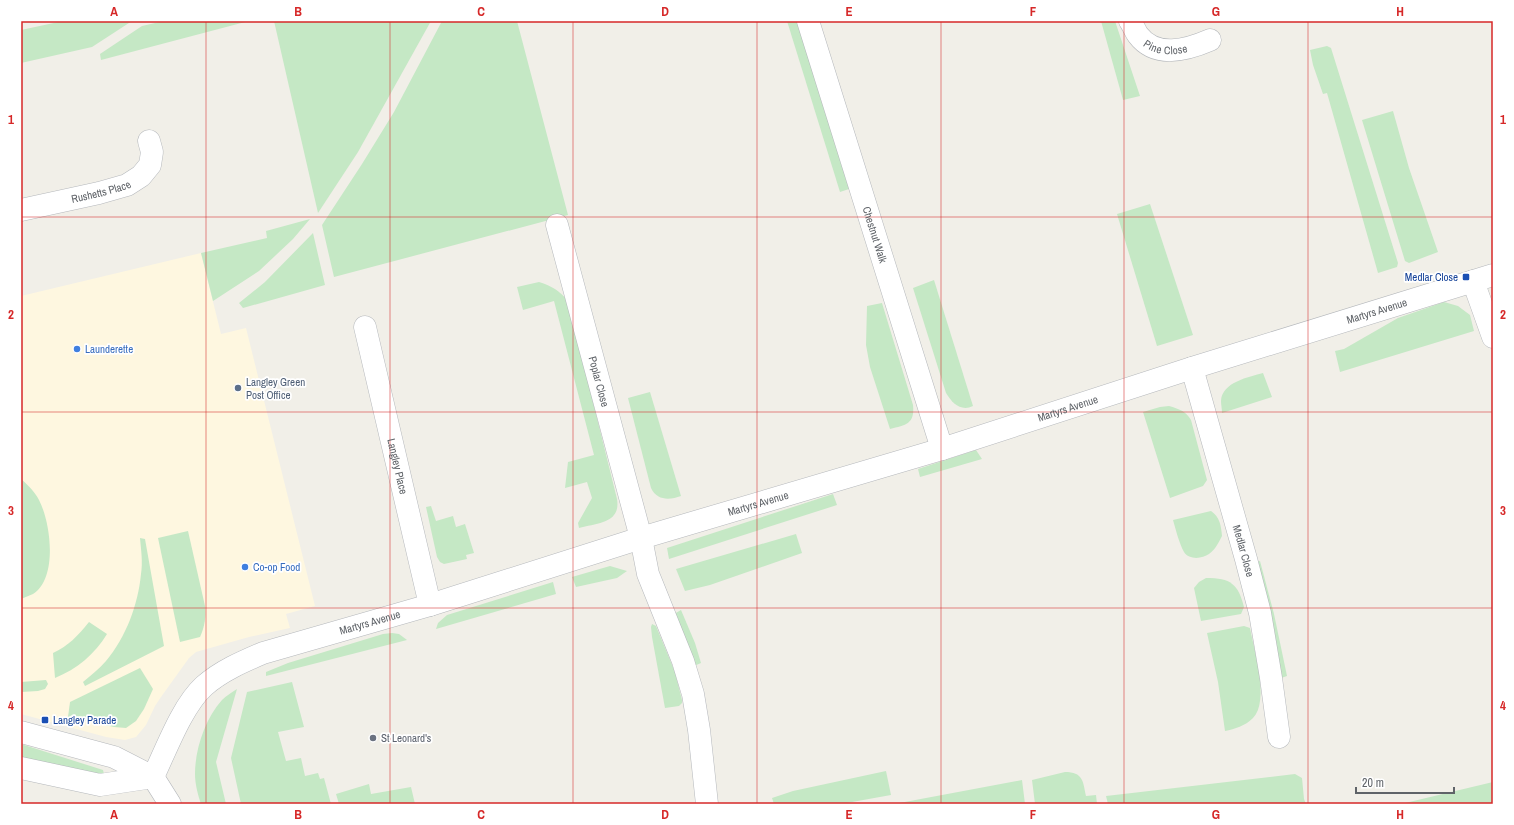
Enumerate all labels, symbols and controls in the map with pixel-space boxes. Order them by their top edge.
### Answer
text: A [110,3,118,20]
text: B [294,3,302,20]
text: C [477,3,485,20]
text: D [661,3,669,20]
text: E [845,3,853,20]
text: F [1030,3,1037,20]
text: G [1212,3,1220,20]
text: H [1396,3,1404,20]
street label: Pine Close [1141,36,1188,57]
text: 1 [8,111,14,128]
text: 1 [1500,111,1506,128]
street label: Rushetts Place [70,177,134,206]
street label: Chestnut Walk [860,205,890,265]
place label: Medlar Close [1405,270,1458,284]
marker: Medlar Close [1461,272,1471,282]
street label: Martyrs Avenue [1345,295,1409,327]
text: 2 [8,306,14,323]
text: 2 [1500,306,1506,323]
place label: Launderette [85,342,133,356]
marker: Launderette [72,344,82,354]
street label: Poplar Close [586,355,612,408]
place label: Langley Green Post Office [246,375,305,402]
marker: Langley Green Post Office [233,383,243,393]
street label: Martyrs Avenue [1036,392,1100,425]
street label: Langley Place [384,437,411,496]
street label: Martyrs Avenue [726,488,790,519]
text: 3 [8,502,14,519]
text: 3 [1500,502,1506,519]
street label: Medlar Close [1230,523,1257,578]
place label: Co-op Food [253,560,300,574]
marker: Co-op Food [240,562,250,572]
street label: Martyrs Avenue [338,607,402,638]
text: 4 [8,697,14,714]
text: 4 [1500,697,1506,714]
place label: Langley Parade [53,713,116,727]
marker: Langley Parade [40,715,50,725]
place label: St Leonard's [381,731,432,745]
marker: St Leonard's [368,733,378,743]
scale bar [1356,769,1454,795]
text: 20 m [1362,775,1384,791]
text: A [110,806,118,823]
text: B [294,806,302,823]
text: C [477,806,485,823]
text: D [661,806,669,823]
text: E [845,806,853,823]
text: F [1030,806,1037,823]
text: G [1212,806,1220,823]
text: H [1396,806,1404,823]

